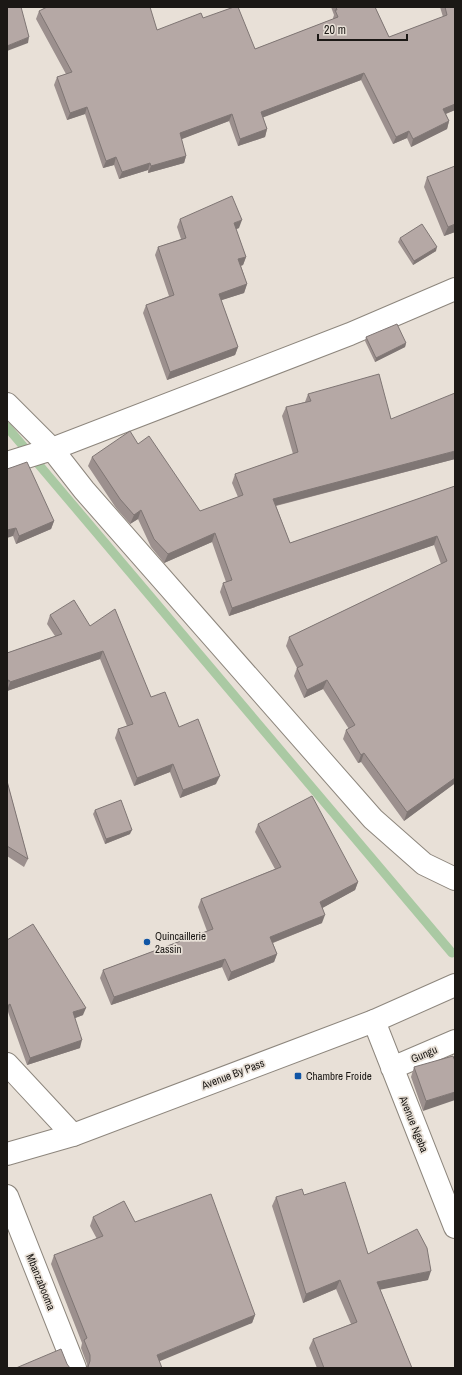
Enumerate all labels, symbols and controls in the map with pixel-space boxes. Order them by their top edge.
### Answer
scale bar [318,16,407,42]
text: 20 m [324,22,346,38]
place label: Quincaillerie 2assin [155,929,206,956]
marker: Quincaillerie 2assin [142,937,152,947]
street label: Gungu [409,1042,439,1066]
street label: Avenue By Pass [199,1055,267,1093]
place label: Chambre Froide [306,1069,372,1083]
marker: Chambre Froide [293,1071,303,1081]
street label: Avenue Ngeba [396,1093,432,1154]
street label: Mbanzabooma [23,1252,59,1312]

